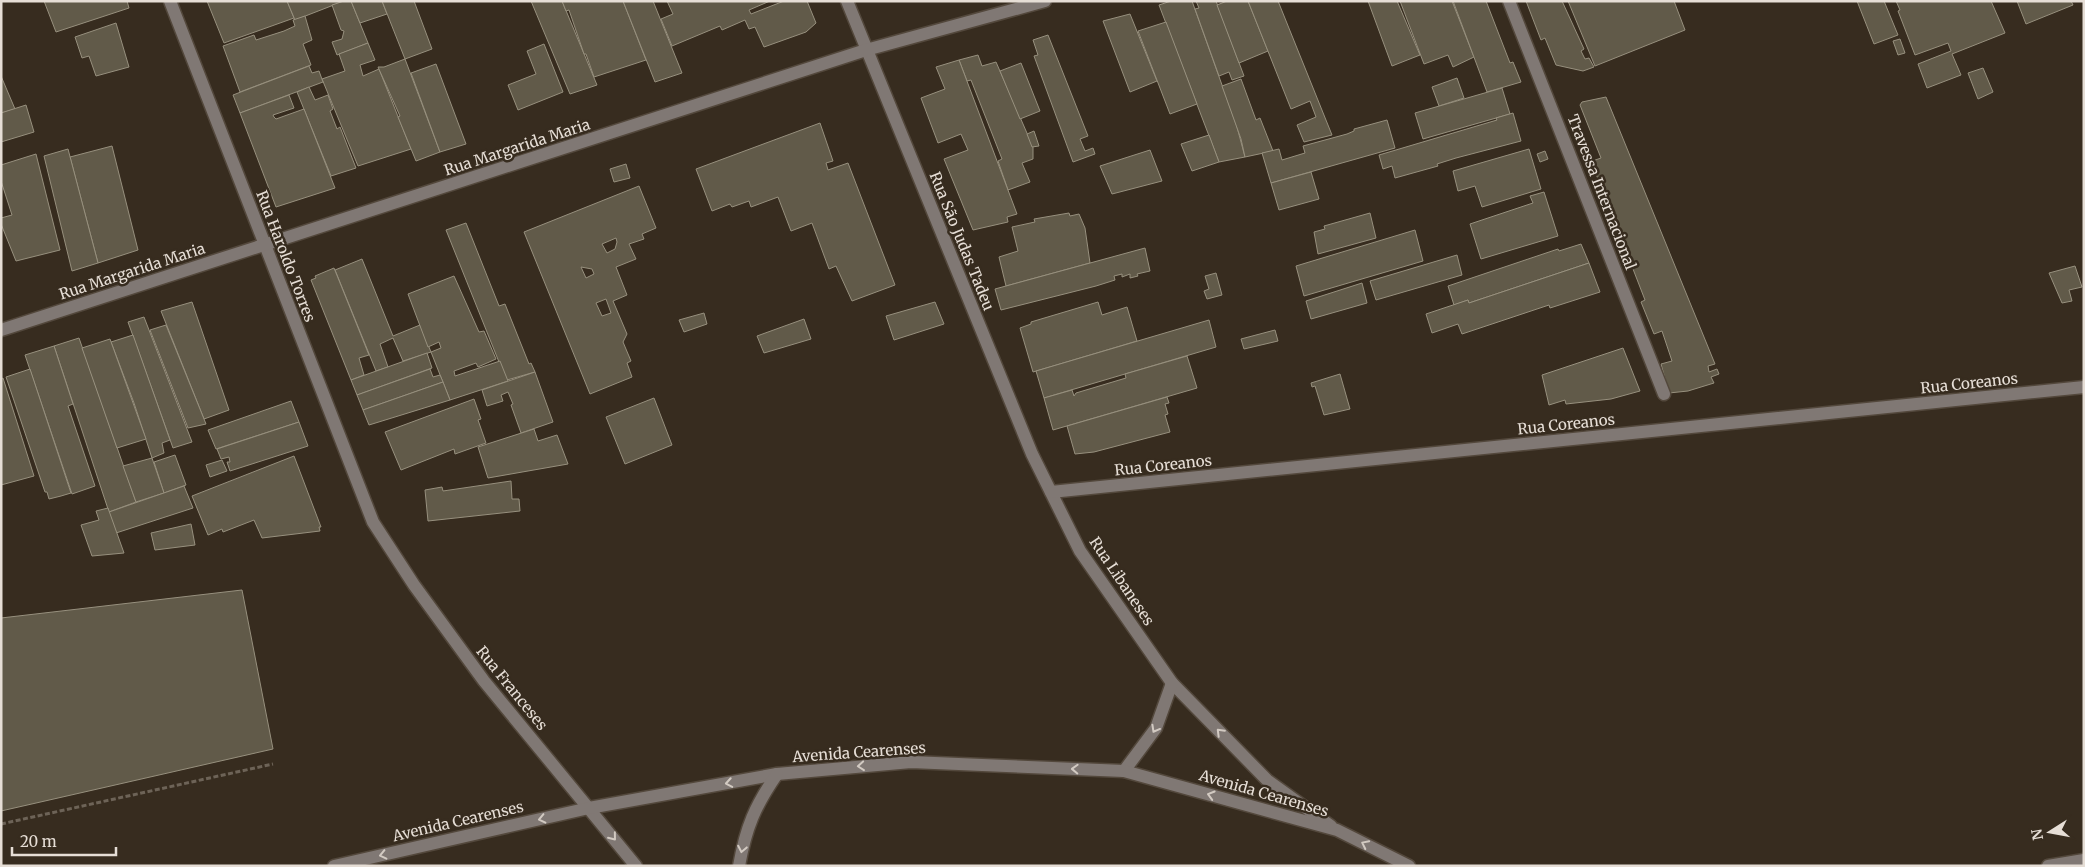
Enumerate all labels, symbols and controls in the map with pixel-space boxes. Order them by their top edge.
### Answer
street label: Travessa Internacional [1564,112,1641,273]
street label: Rua Margarida Maria [442,114,592,180]
street label: Rua São Judas Tadeu [925,169,999,313]
street label: Rua Haroldo Torres [252,188,320,324]
street label: Rua Margarida Maria [57,238,207,304]
street label: Rua Coreanos [1919,368,2019,398]
street label: Rua Coreanos [1516,409,1616,439]
street label: Rua Coreanos [1113,450,1213,480]
street label: Rua Libaneses [1085,533,1159,629]
street label: Rua Franceses [472,642,552,734]
one-way arrow [1151,723,1161,732]
one-way arrow [1217,728,1226,737]
street label: Avenida Cearenses [791,738,926,766]
one-way arrow [857,760,865,771]
one-way arrow [1071,763,1079,774]
street label: Avenida Cearenses [1196,765,1331,821]
one-way arrow [724,777,733,787]
one-way arrow [1206,790,1215,801]
street label: Avenida Cearenses [390,797,525,846]
north arrow [2025,807,2075,857]
one-way arrow [537,813,546,824]
scale bar [12,824,116,856]
text: N [2027,827,2047,842]
one-way arrow [607,831,615,840]
text: 20 m [20,832,57,851]
one-way arrow [1361,840,1370,850]
one-way arrow [738,845,748,854]
one-way arrow [379,849,388,860]

